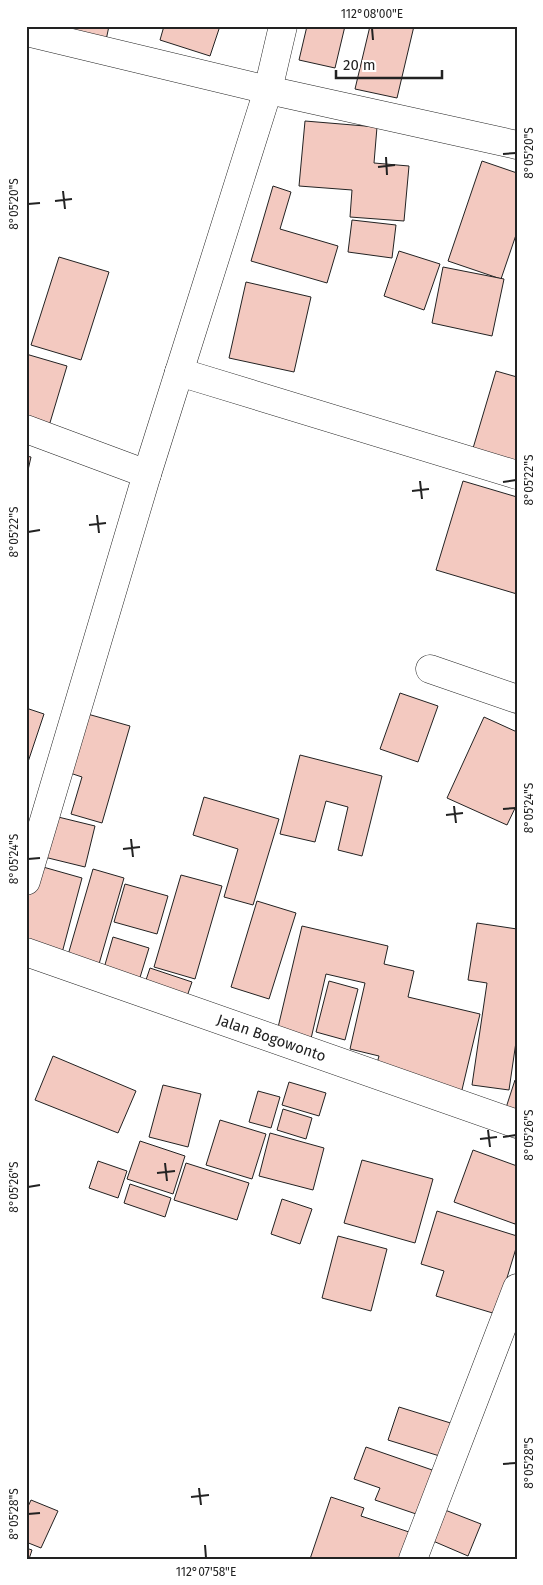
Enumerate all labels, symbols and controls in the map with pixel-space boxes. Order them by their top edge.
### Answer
text: 112°08'00"E [341,7,403,21]
scale bar [336,48,442,80]
text: 20 m [343,56,376,74]
text: 8°05'20"S [522,127,536,179]
text: 8°05'20"S [7,178,21,230]
text: 8°05'22"S [522,454,536,506]
text: 8°05'22"S [7,506,21,558]
text: 8°05'24"S [522,782,536,833]
text: 8°05'24"S [7,833,21,884]
street label: Jalan Bogowonto [214,1011,328,1065]
text: 8°05'26"S [522,1109,536,1161]
text: 8°05'26"S [7,1161,21,1213]
text: 8°05'28"S [522,1437,536,1489]
text: 8°05'28"S [7,1488,21,1540]
text: 112°07'58"E [176,1565,236,1579]

